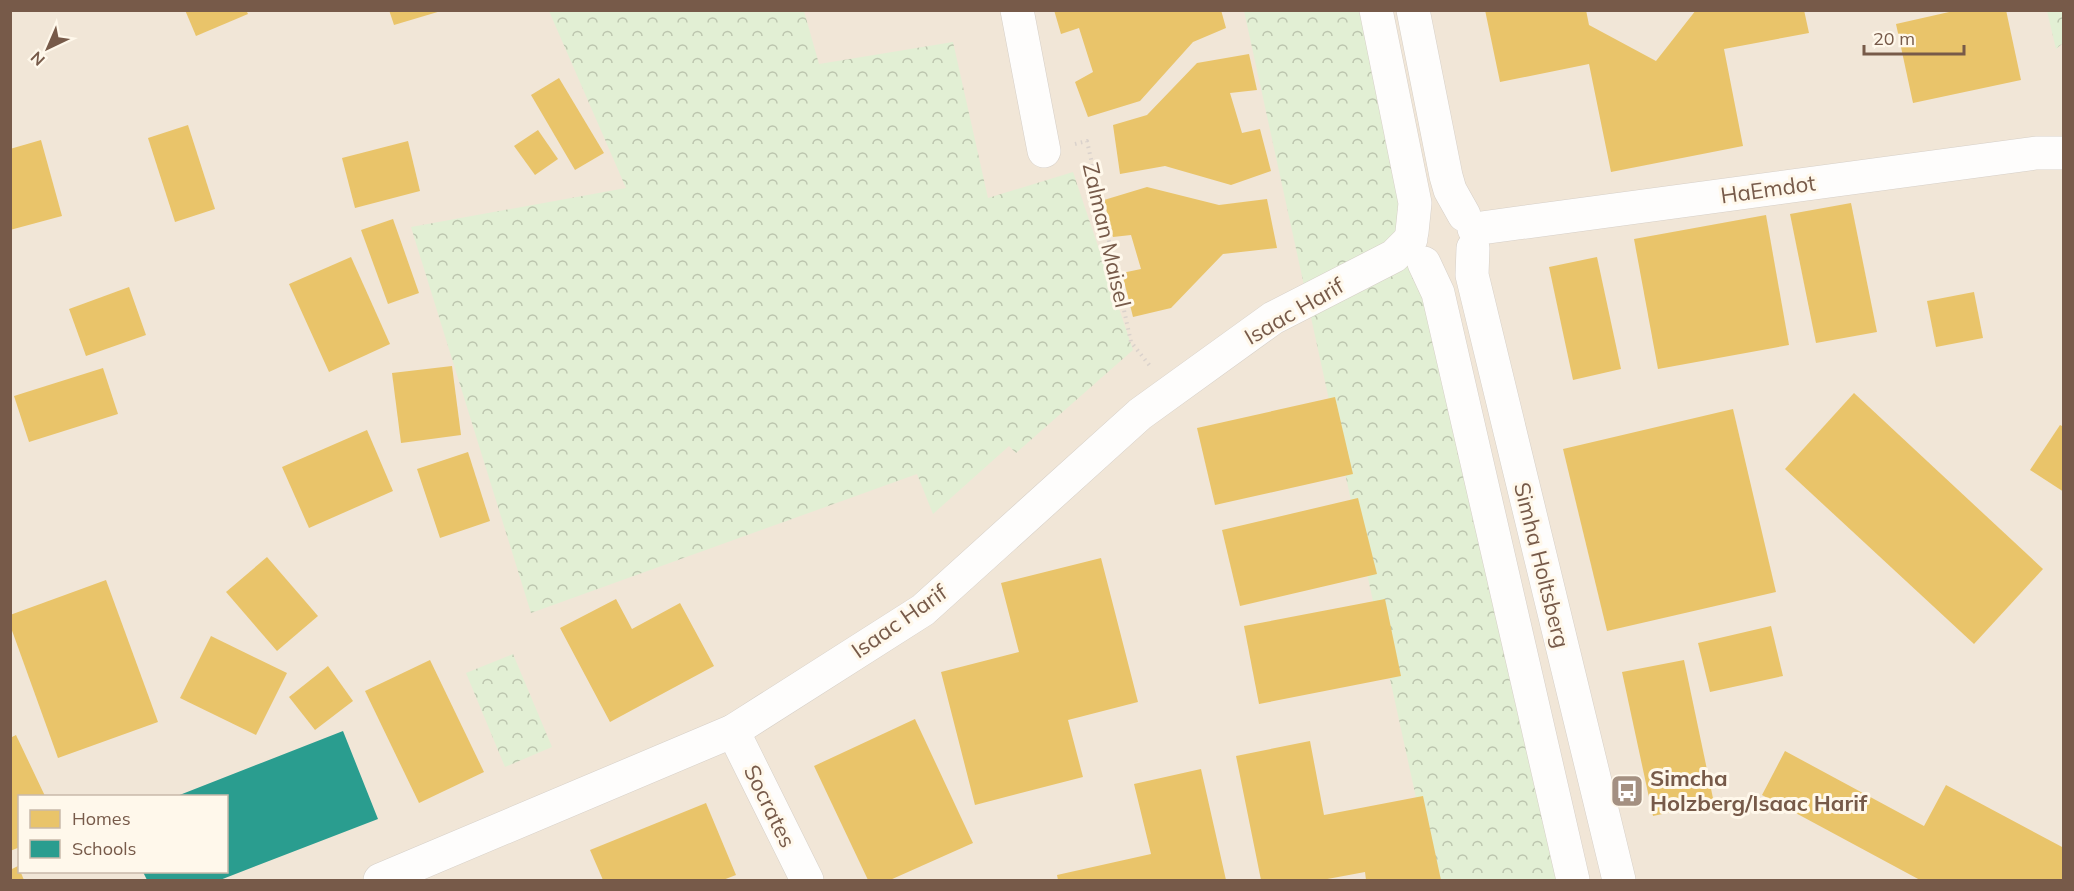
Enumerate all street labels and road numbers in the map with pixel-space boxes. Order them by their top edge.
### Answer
street label: Zalman Maisel [1077,160,1137,310]
street label: HaEmdot [1719,168,1818,210]
street label: Isaac Harif [1239,271,1349,351]
street label: Simha Holtsberg [1508,479,1576,651]
street label: Isaac Harif [846,578,953,664]
street label: Socrates [738,760,802,852]

